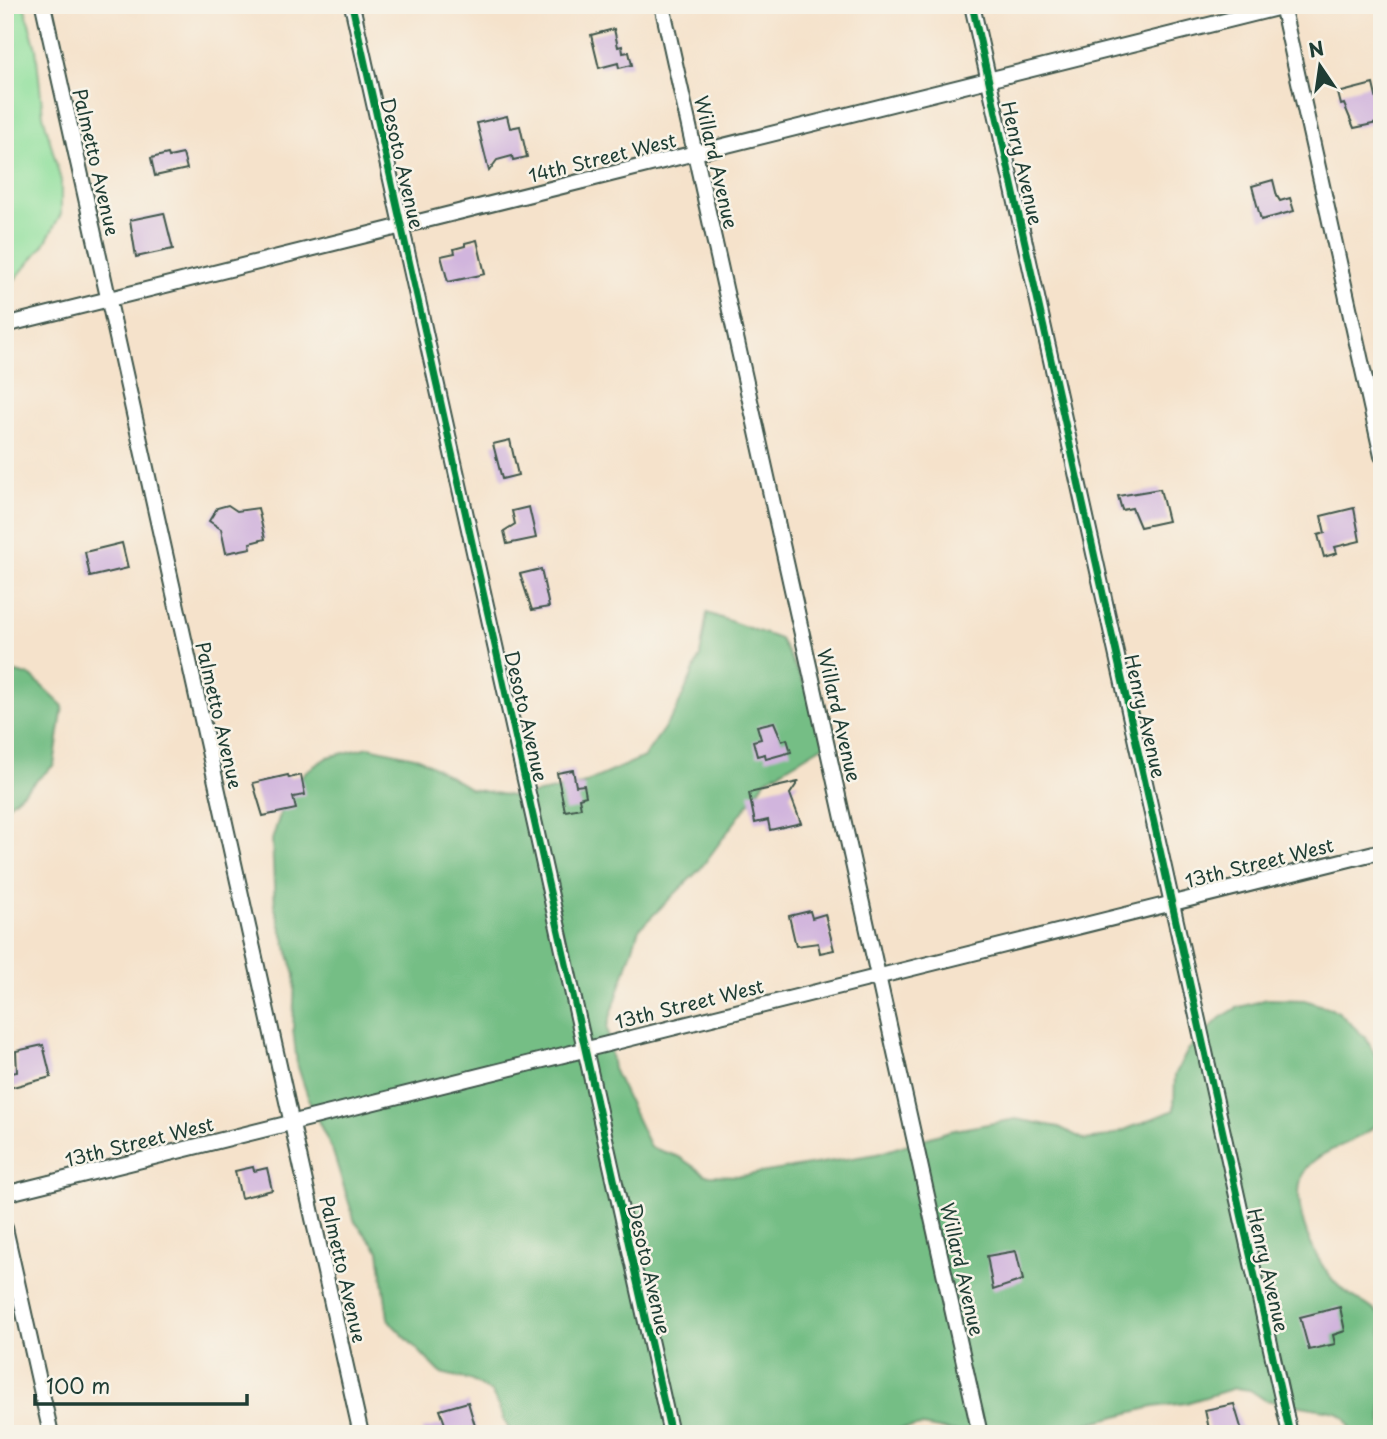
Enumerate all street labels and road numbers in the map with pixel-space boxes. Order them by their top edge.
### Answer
street label: Palmetto Avenue [66,86,128,238]
street label: Willard Avenue [688,92,746,232]
street label: Desoto Avenue [374,95,432,231]
street label: Henry Avenue [995,98,1051,228]
street label: 14th Street West [525,125,679,189]
street label: Palmetto Avenue [189,639,251,791]
street label: Willard Avenue [811,645,869,785]
street label: Desoto Avenue [498,648,556,784]
street label: Henry Avenue [1118,651,1174,781]
street label: 13th Street West [1182,830,1337,894]
street label: 13th Street West [612,971,767,1035]
street label: 13th Street West [62,1109,217,1173]
street label: Palmetto Avenue [313,1193,375,1345]
street label: Willard Avenue [934,1199,992,1339]
street label: Desoto Avenue [621,1201,679,1337]
street label: Henry Avenue [1241,1205,1297,1335]

